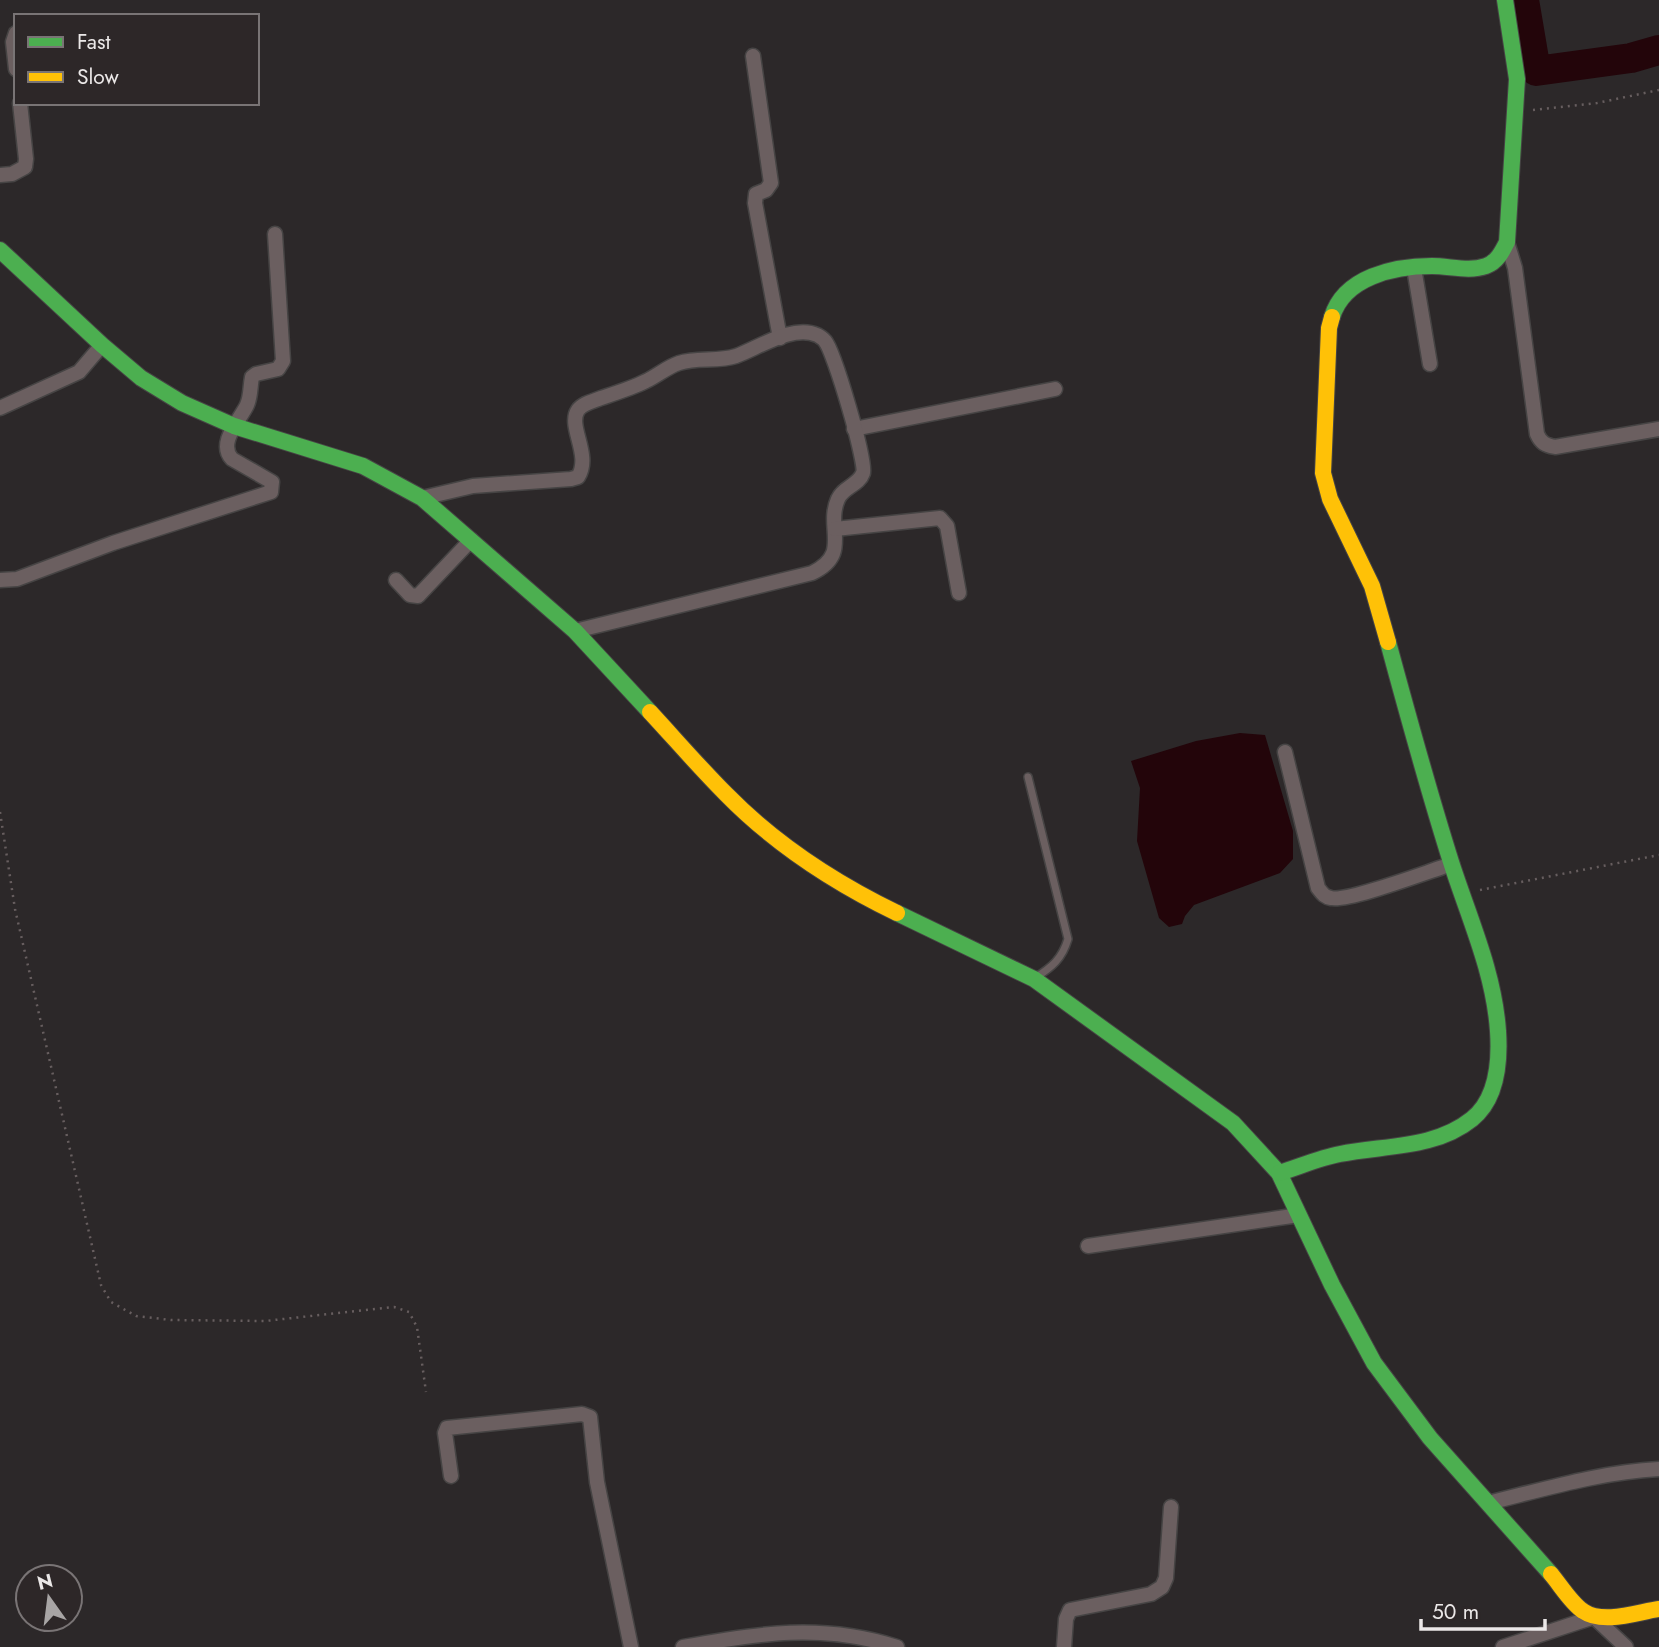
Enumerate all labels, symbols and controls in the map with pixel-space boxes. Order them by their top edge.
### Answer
legend [14,14,259,105]
text: Fast [77,27,110,57]
text: Slow [77,62,119,92]
north arrow [14,1563,84,1633]
text: N [34,1567,56,1597]
scale bar [1421,1588,1545,1632]
text: 50 m [1432,1597,1479,1627]

